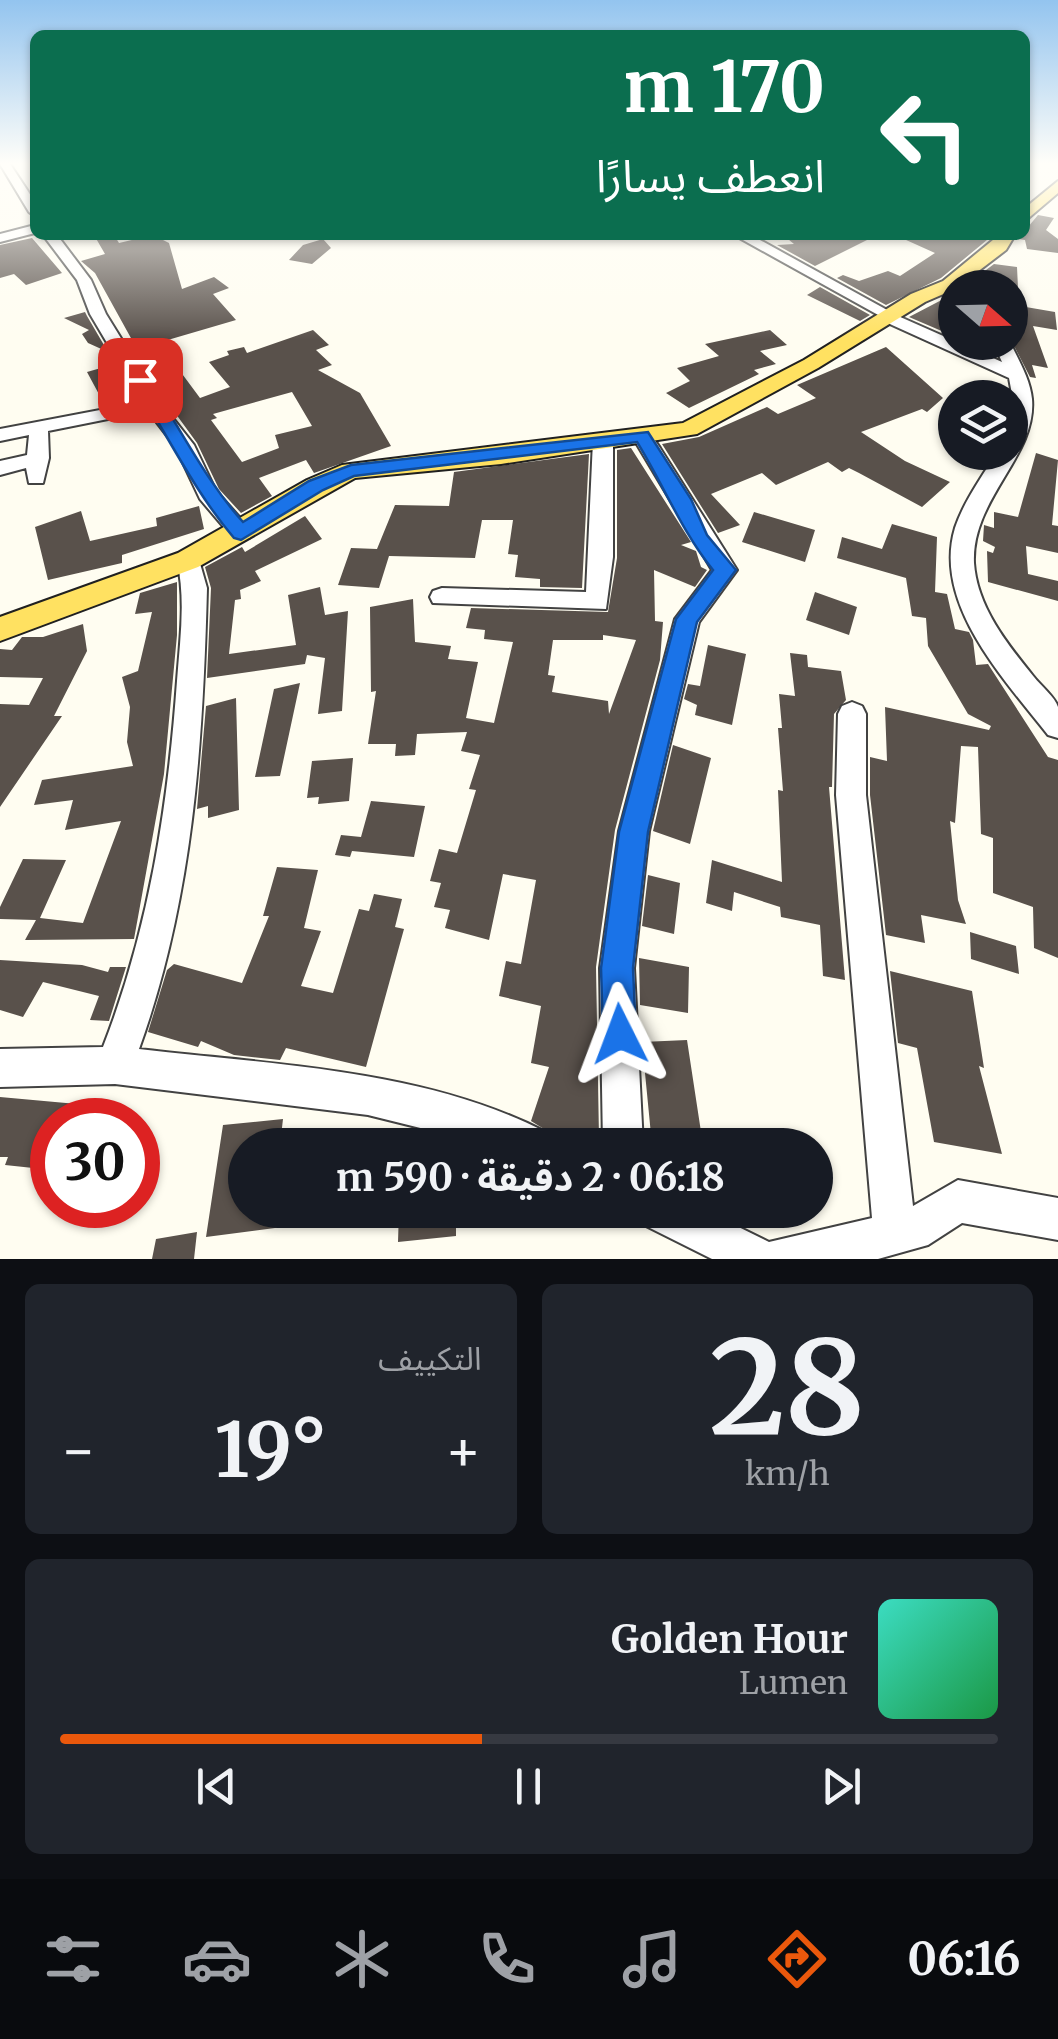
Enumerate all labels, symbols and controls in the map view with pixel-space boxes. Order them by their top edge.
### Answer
text: 170 m [624,43,825,131]
icon: left [860,70,990,200]
text: انعطف يسارًا [596,148,825,204]
north arrow [938,270,1028,360]
map controls [938,270,1028,470]
pin [98,338,183,423]
icon: arrive [113,353,168,408]
button: layers [938,380,1028,470]
position arrow [568,982,672,1086]
speed limit sign: 30 [30,1098,160,1228]
text: 06:18 · 2 دقيقة · 590 m [336,1154,725,1201]
text: 28 [709,1307,865,1470]
text: التكييف [378,1339,482,1379]
text: 19° [215,1403,327,1497]
text: − [60,1416,97,1485]
text: + [445,1416,482,1485]
text: km/h [745,1454,830,1494]
text: Golden Hour [611,1616,848,1663]
text: Lumen [739,1663,848,1703]
icon: previous [189,1759,244,1814]
icon: pause [501,1759,556,1814]
icon: next [814,1759,869,1814]
icon: filters [38,1924,108,1994]
icon: car [182,1924,252,1994]
icon: climate [327,1924,397,1994]
icon: phone [472,1924,542,1994]
icon: music [617,1924,687,1994]
icon: directions [762,1924,832,1994]
text: 06:16 [907,1931,1021,1987]

